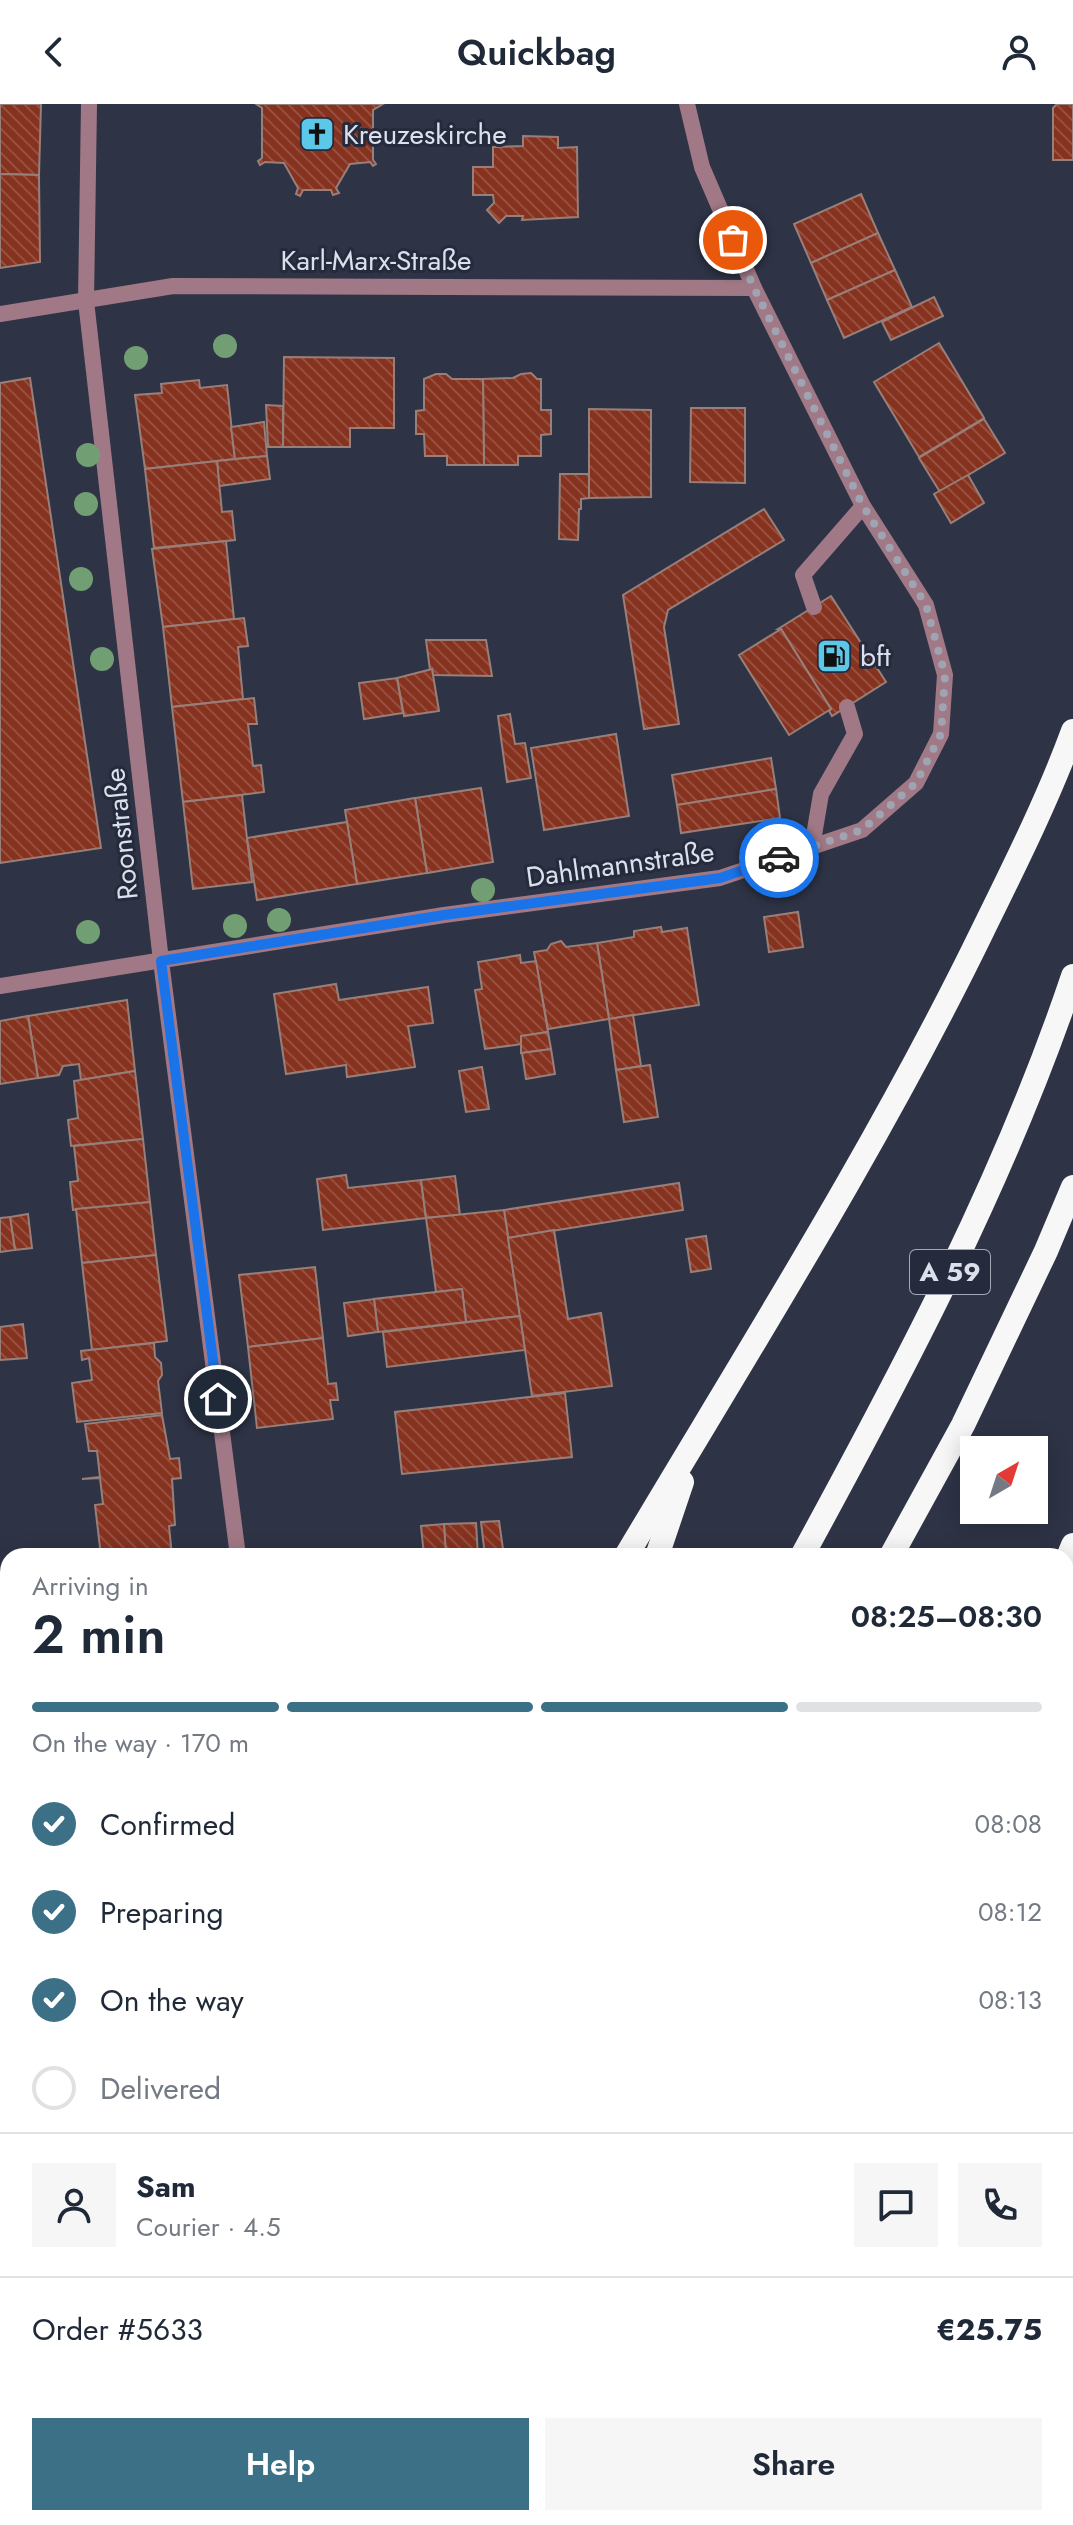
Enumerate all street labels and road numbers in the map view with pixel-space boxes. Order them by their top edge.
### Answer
street label: Karl-Marx-Straße [281,240,471,281]
street label: Roonstraße [94,766,149,902]
street label: Dahlmannstraße [523,831,717,898]
road number: A 59 [910,1250,990,1294]

